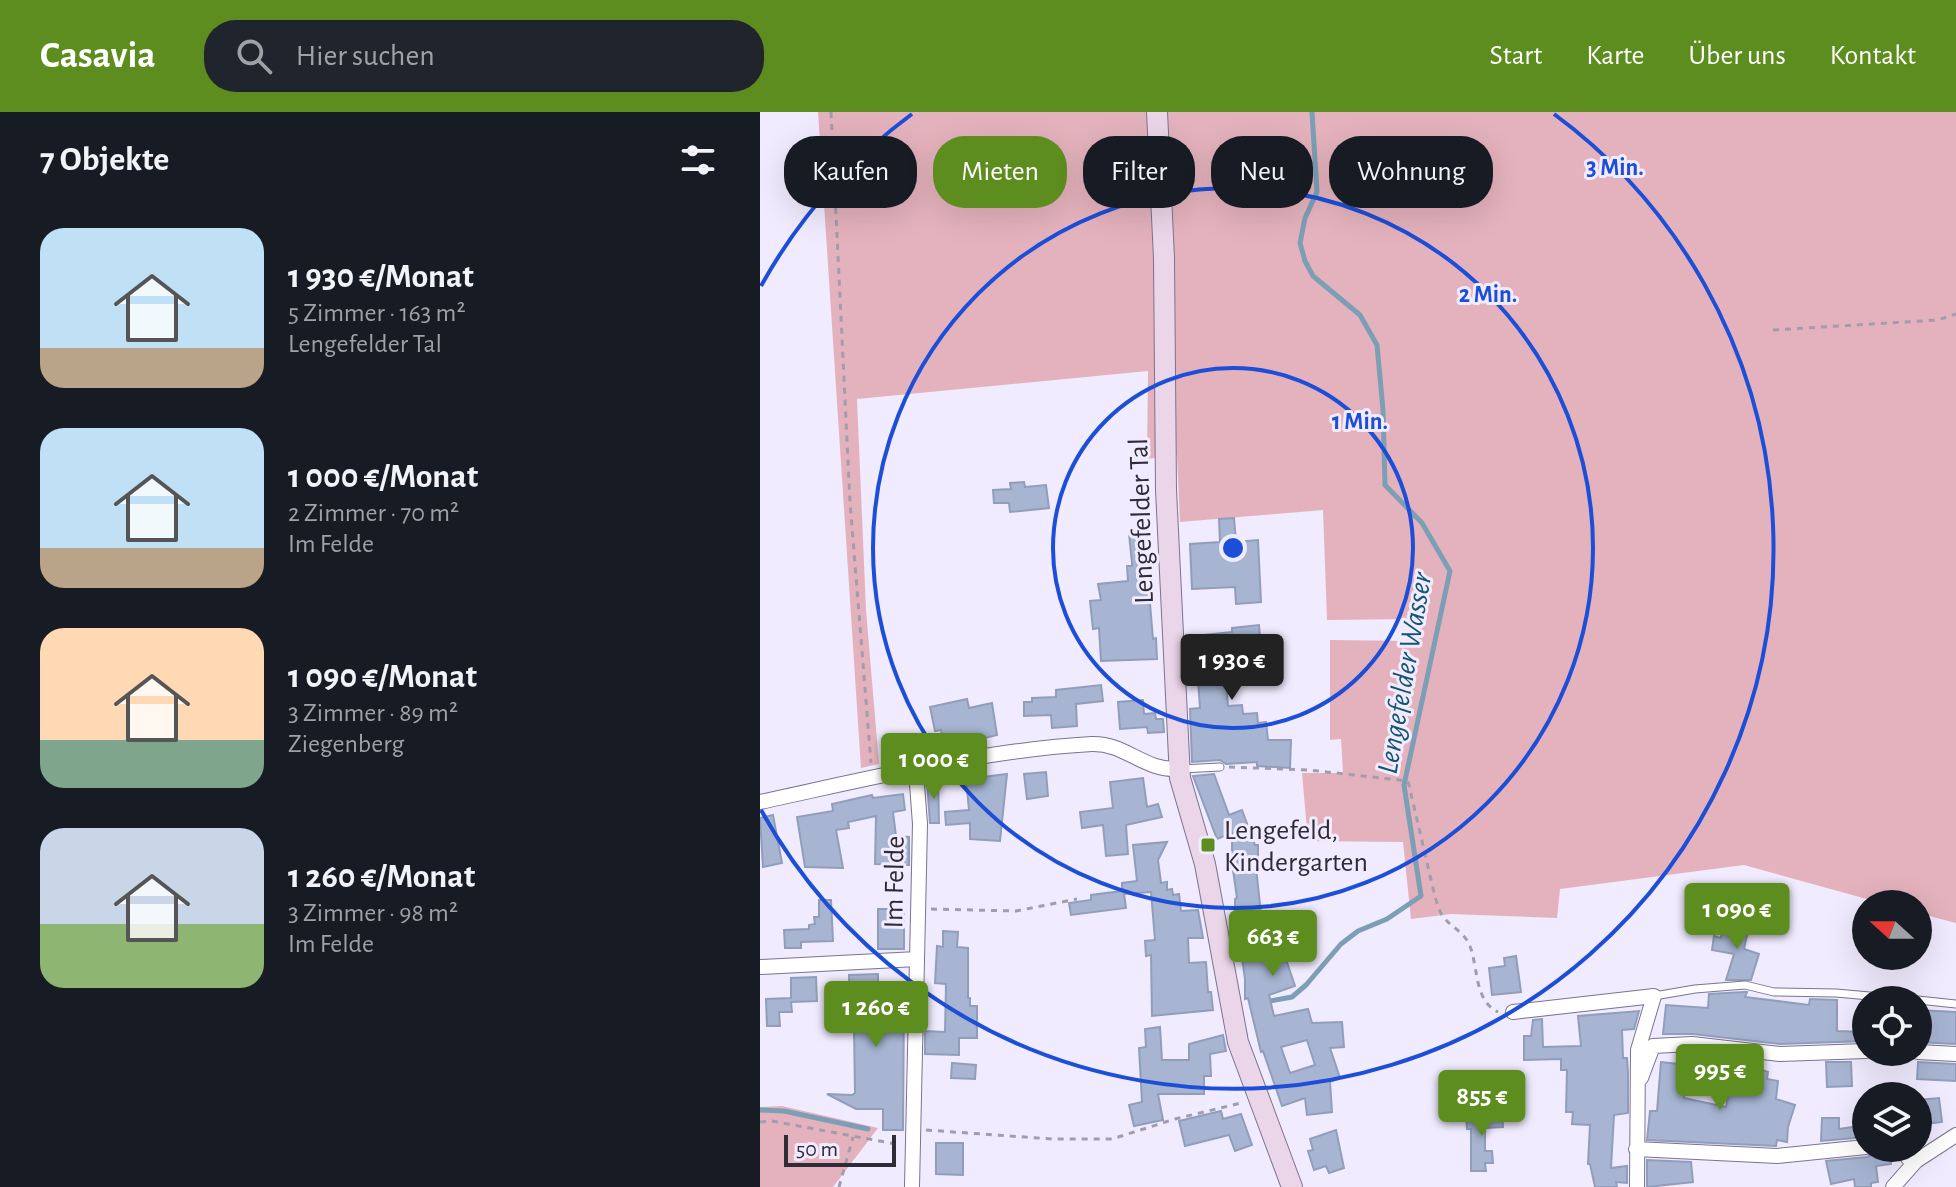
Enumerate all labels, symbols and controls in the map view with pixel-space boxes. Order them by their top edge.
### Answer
search box [204,20,764,92]
icon: search [232,34,276,78]
text: Casavia [40,37,156,75]
text: Hier suchen [296,41,435,71]
text: Start [1490,42,1542,70]
text: Karte [1586,42,1645,70]
text: Über uns [1689,42,1786,70]
text: Kontakt [1830,42,1916,70]
chip: Kaufen [784,136,917,208]
chip: Mieten [933,136,1067,208]
chip: Filter [1083,136,1195,208]
chip: Neu [1211,136,1313,208]
chip: Wohnung [1329,136,1493,208]
icon: filters [676,138,720,182]
text: 7 Objekte [40,143,169,177]
text: 3 Min. [1586,156,1644,180]
icon: home [104,260,200,356]
text: 1 930 €/Monat [288,260,474,294]
text: 2 Min. [1459,283,1517,307]
text: 5 Zimmer · 163 m² [288,300,465,326]
text: Lengefelder Tal [288,331,442,357]
text: 1 Min. [1332,410,1388,434]
street label: Lengefelder Tal [1125,438,1159,604]
icon: home [104,460,200,556]
text: 1 000 €/Monat [288,460,478,494]
text: 2 Zimmer · 70 m² [288,500,459,526]
text: Im Felde [288,531,374,557]
centre of rings [1219,534,1247,562]
water label: Lengefelder Wasser [1373,569,1438,776]
pin: 1 930 € [1158,634,1306,702]
text: 1 930 € [1199,647,1265,673]
icon: home [104,660,200,756]
text: 1 090 €/Monat [288,660,477,694]
text: 3 Zimmer · 89 m² [288,700,458,726]
text: Ziegenberg [288,731,404,757]
pin: 1 000 € [860,733,1008,801]
text: 1 000 € [899,746,969,772]
place label: Lengefeld, Kindergarten [1224,817,1368,877]
street label: Im Felde [880,835,910,929]
marker: Lengefeld, Kindergarten [1199,836,1217,854]
icon: home [104,860,200,956]
text: 1 260 €/Monat [288,860,475,894]
pin: 1 090 € [1663,883,1811,951]
north arrow [1852,890,1932,970]
map controls [1852,890,1932,1162]
text: 1 090 € [1702,896,1772,922]
text: 3 Zimmer · 98 m² [288,900,458,926]
pin: 663 € [1217,910,1329,978]
text: 663 € [1247,923,1299,949]
text: Im Felde [288,931,374,957]
pin: 1 260 € [802,981,950,1049]
button: locate [1852,986,1932,1066]
text: 1 260 € [842,994,910,1020]
pin: 995 € [1664,1044,1776,1112]
text: 995 € [1694,1057,1746,1083]
pin: 855 € [1426,1070,1538,1138]
button: layers [1852,1082,1932,1162]
text: 855 € [1456,1083,1508,1109]
scale bar [784,1131,896,1167]
text: 50 m [796,1138,838,1160]

